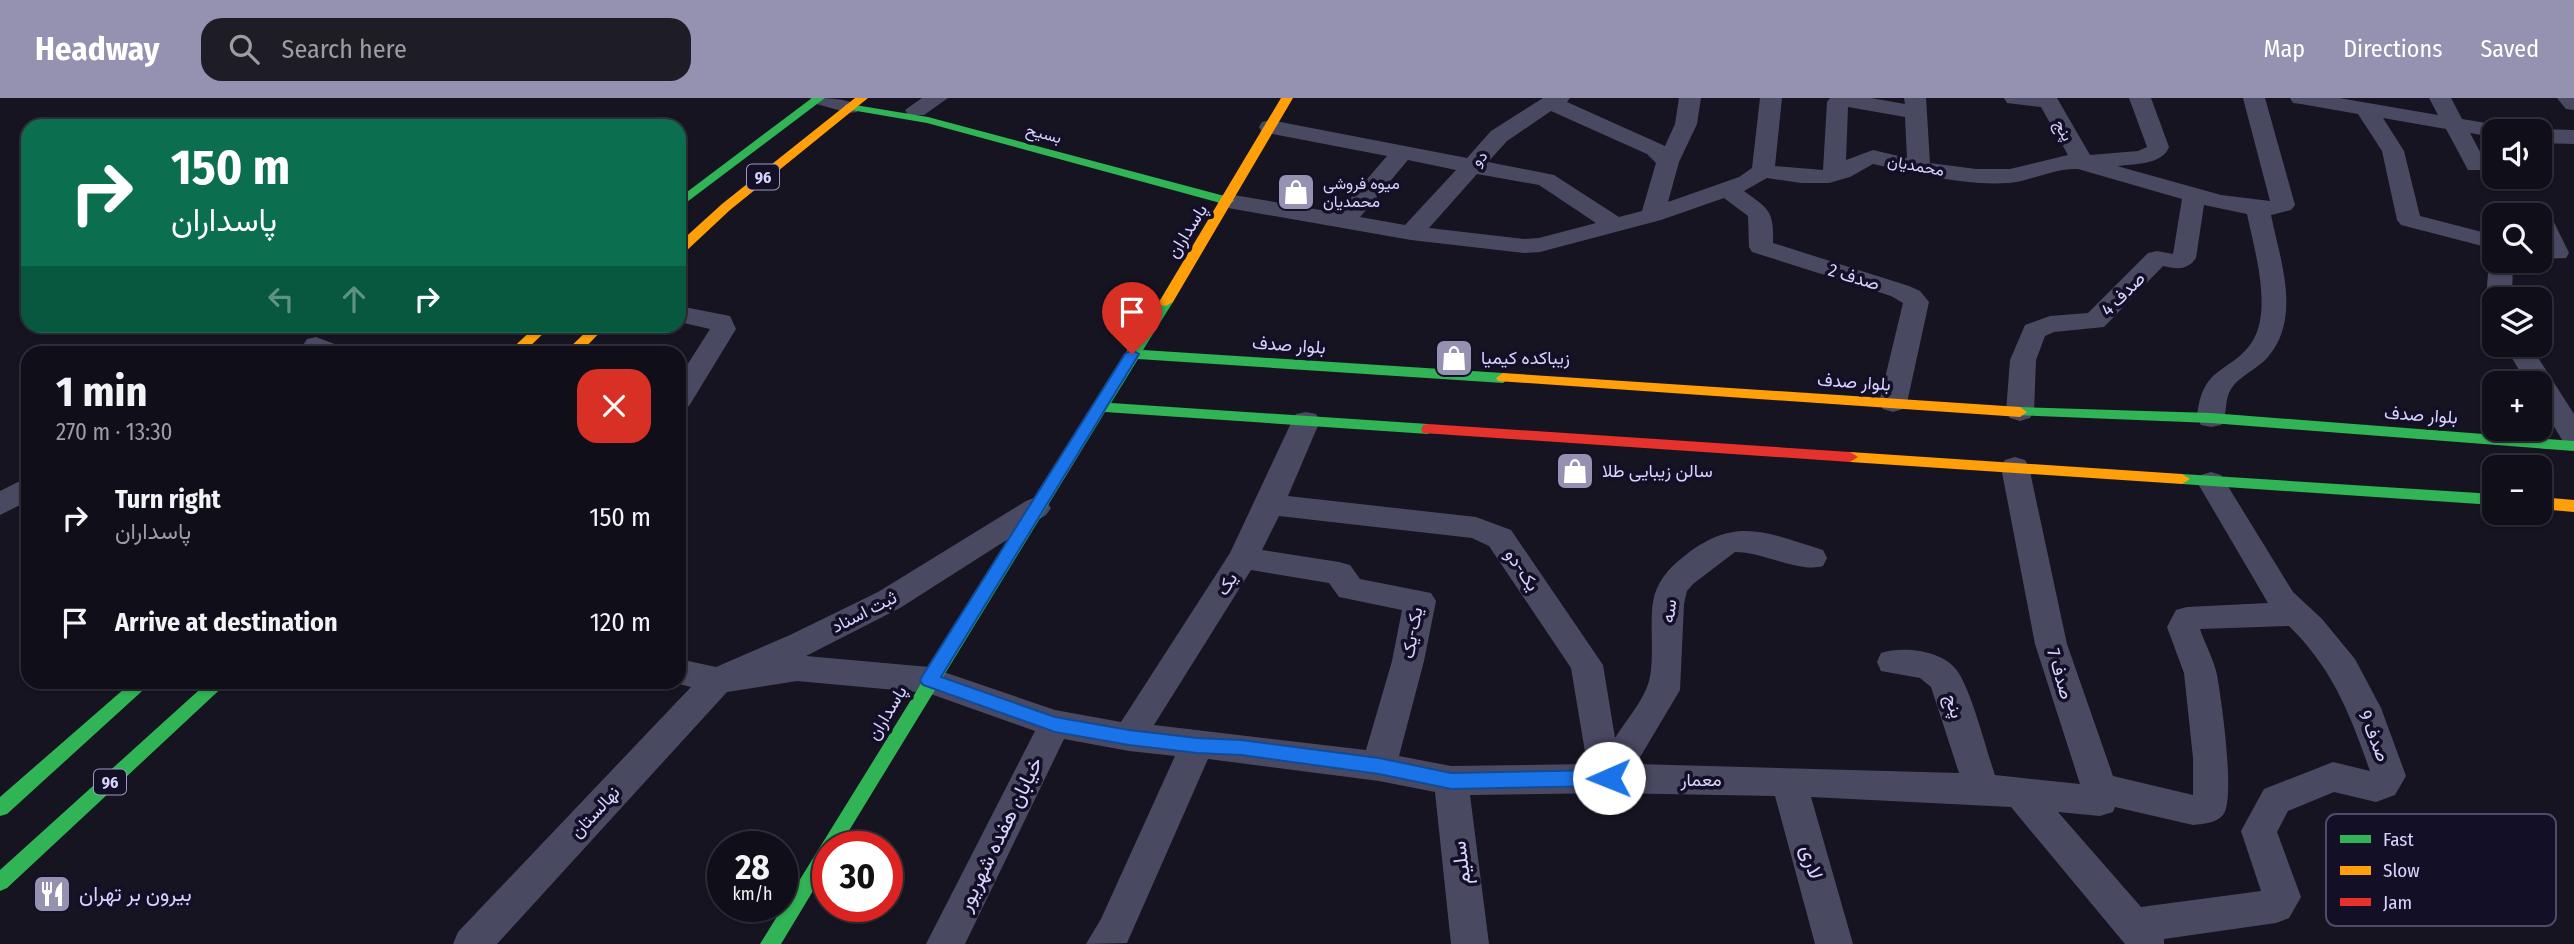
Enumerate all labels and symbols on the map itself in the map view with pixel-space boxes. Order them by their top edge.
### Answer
street label: پنج [2048,116,2077,145]
street label: بسیح [1024,120,1064,149]
street label: دو [1467,146,1492,171]
street label: محمدیان [1886,151,1946,180]
road number: 96 [747,164,779,190]
shop icon: میوه فروشی محمدیان [1275,171,1317,213]
place label: میوه فروشی محمدیان [1323,174,1400,211]
street label: پاسداران [1162,200,1213,263]
street label: صدف 2 [1826,259,1882,295]
street label: صدف 4 [2096,267,2150,321]
pin [1102,282,1162,354]
street label: بلوار صدف [1251,331,1327,359]
shop icon: زیباکده کیمیا [1433,337,1475,379]
place label: زیباکده کیمیا [1481,347,1570,369]
street label: بلوار صدف [1816,368,1892,396]
street label: بلوار صدف [2383,401,2459,429]
shop icon: سالن زیبایی طلا [1554,450,1596,492]
place label: سالن زیبایی طلا [1602,460,1713,482]
street label: یک-دو [1500,545,1544,595]
street label: یک [1212,569,1242,599]
street label: ثبت اسناد [828,586,900,638]
street label: سه [1657,598,1681,624]
street label: یک-یک [1397,606,1427,660]
street label: صدف 7 [2042,646,2078,702]
street label: پاسداران [862,682,913,745]
street label: پنج [1939,691,1968,721]
street label: صدف 9 [2354,707,2394,765]
position arrow [1572,741,1646,815]
street label: خیابان هفده شهریور [951,753,1049,916]
road number: 96 [94,769,126,794]
street label: معمار [1679,769,1722,791]
street label: نهالستان [565,781,625,843]
legend [2326,814,2556,926]
text: Fast [2383,828,2414,851]
speed limit sign: 30 [812,831,903,922]
street label: سلیم [1445,839,1478,887]
street label: لاری [1795,842,1829,882]
text: Slow [2383,859,2420,882]
restaurant icon: بیرون بر تهران [31,873,73,915]
place label: بیرون بر تهران [79,881,192,907]
text: Jam [2383,891,2412,914]

